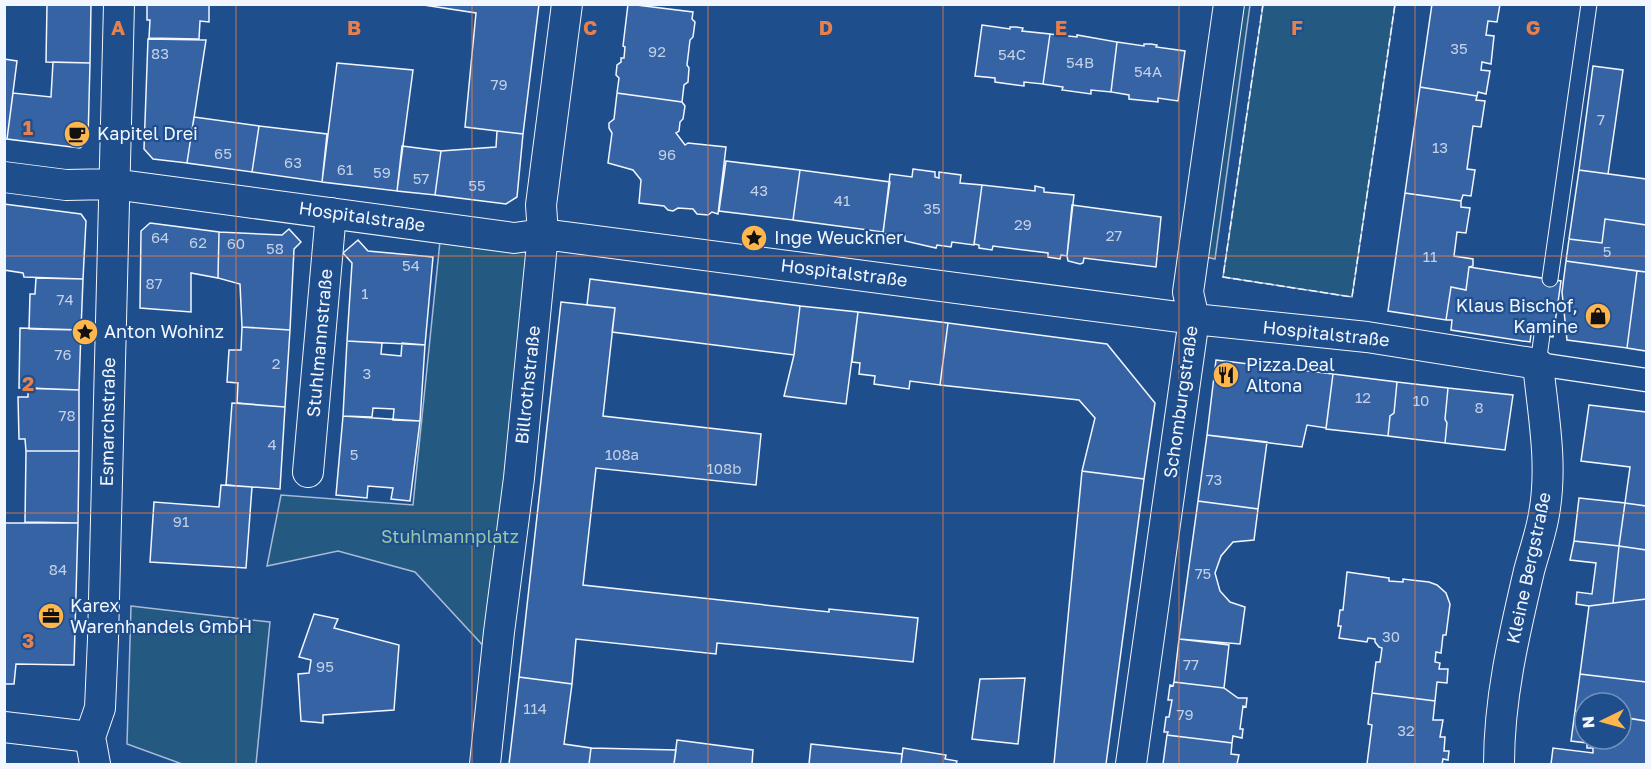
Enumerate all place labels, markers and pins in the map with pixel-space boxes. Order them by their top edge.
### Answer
cafe icon: Kapitel Drei [62,119,92,149]
place label: Kapitel Drei [97,122,198,144]
place icon: Inge Weuckner [739,223,769,253]
place label: Inge Weuckner [774,226,903,248]
place label: Klaus Bischof, Kamine [1456,294,1578,337]
shop icon: Klaus Bischof, Kamine [1583,301,1613,331]
place icon: Anton Wohinz [70,317,100,347]
place label: Anton Wohinz [104,320,224,342]
place label: Pizza Deal Altona [1246,353,1335,396]
restaurant icon: Pizza Deal Altona [1211,360,1241,390]
place label: Karex Warenhandels GmbH [70,594,252,637]
office icon: Karex Warenhandels GmbH [36,601,66,631]

